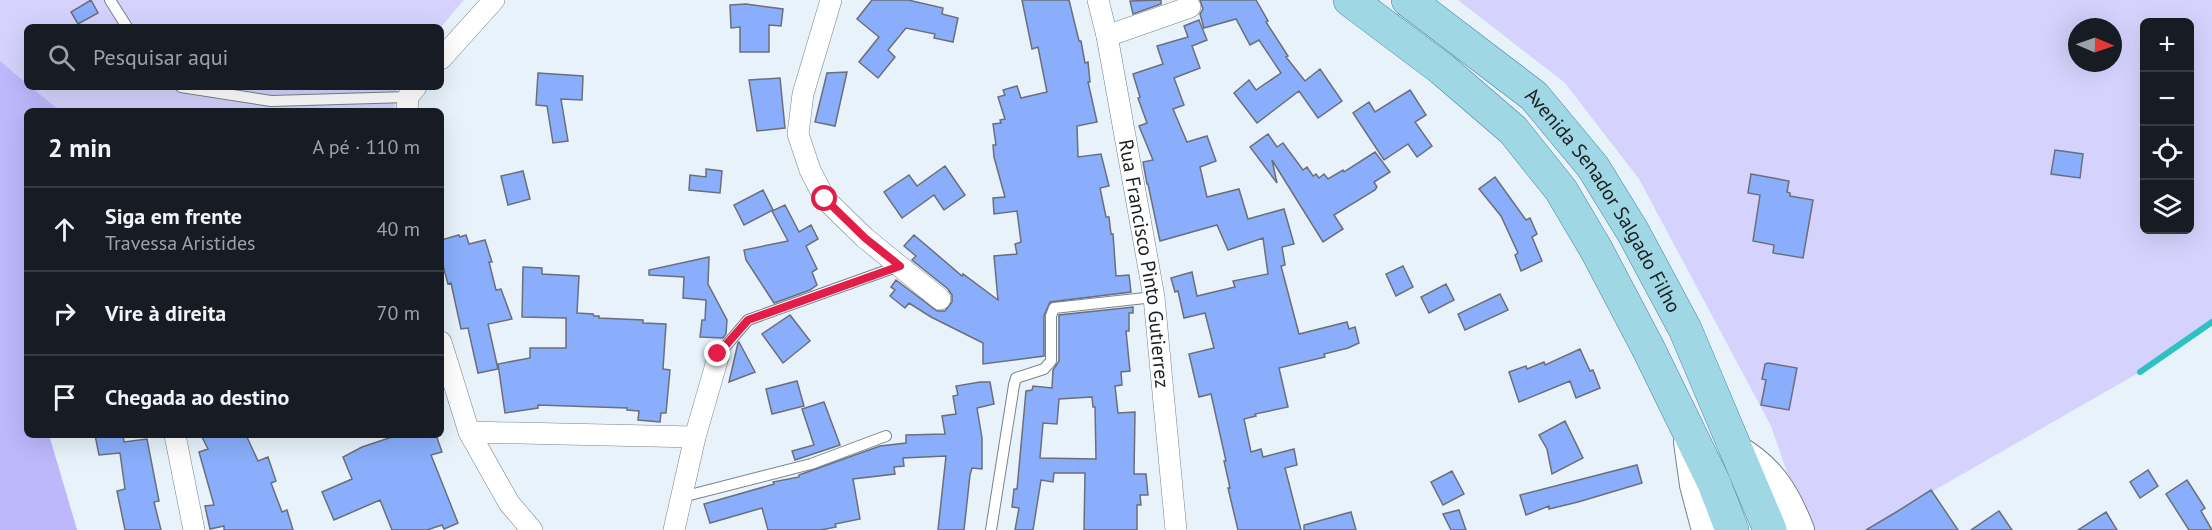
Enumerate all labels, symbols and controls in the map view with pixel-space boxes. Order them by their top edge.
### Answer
north arrow [2068,18,2122,72]
map controls [2140,18,2194,234]
button: + [2140,18,2194,72]
search box [24,24,444,90]
icon: search [45,41,78,74]
text: Pesquisar aqui [93,43,229,71]
button: − [2140,72,2194,126]
street label: Avenida Senador Salgado Filho [1520,81,1687,317]
button: locate [2140,126,2194,180]
text: 2 min [48,131,111,164]
text: A pé · 110 m [313,134,420,160]
street label: Rua Francisco Pinto Gutierrez [1113,137,1176,389]
button: layers [2140,180,2194,234]
route start [811,185,837,211]
text: Siga em frente [105,202,242,230]
icon: ahead [48,213,81,246]
text: 40 m [377,216,420,242]
text: Travessa Aristides [105,230,256,256]
icon: right [48,297,81,330]
text: Vire à direita [105,299,226,327]
text: 70 m [377,300,420,326]
route end [704,340,730,366]
icon: arrive [48,381,81,414]
text: Chegada ao destino [105,383,289,411]

